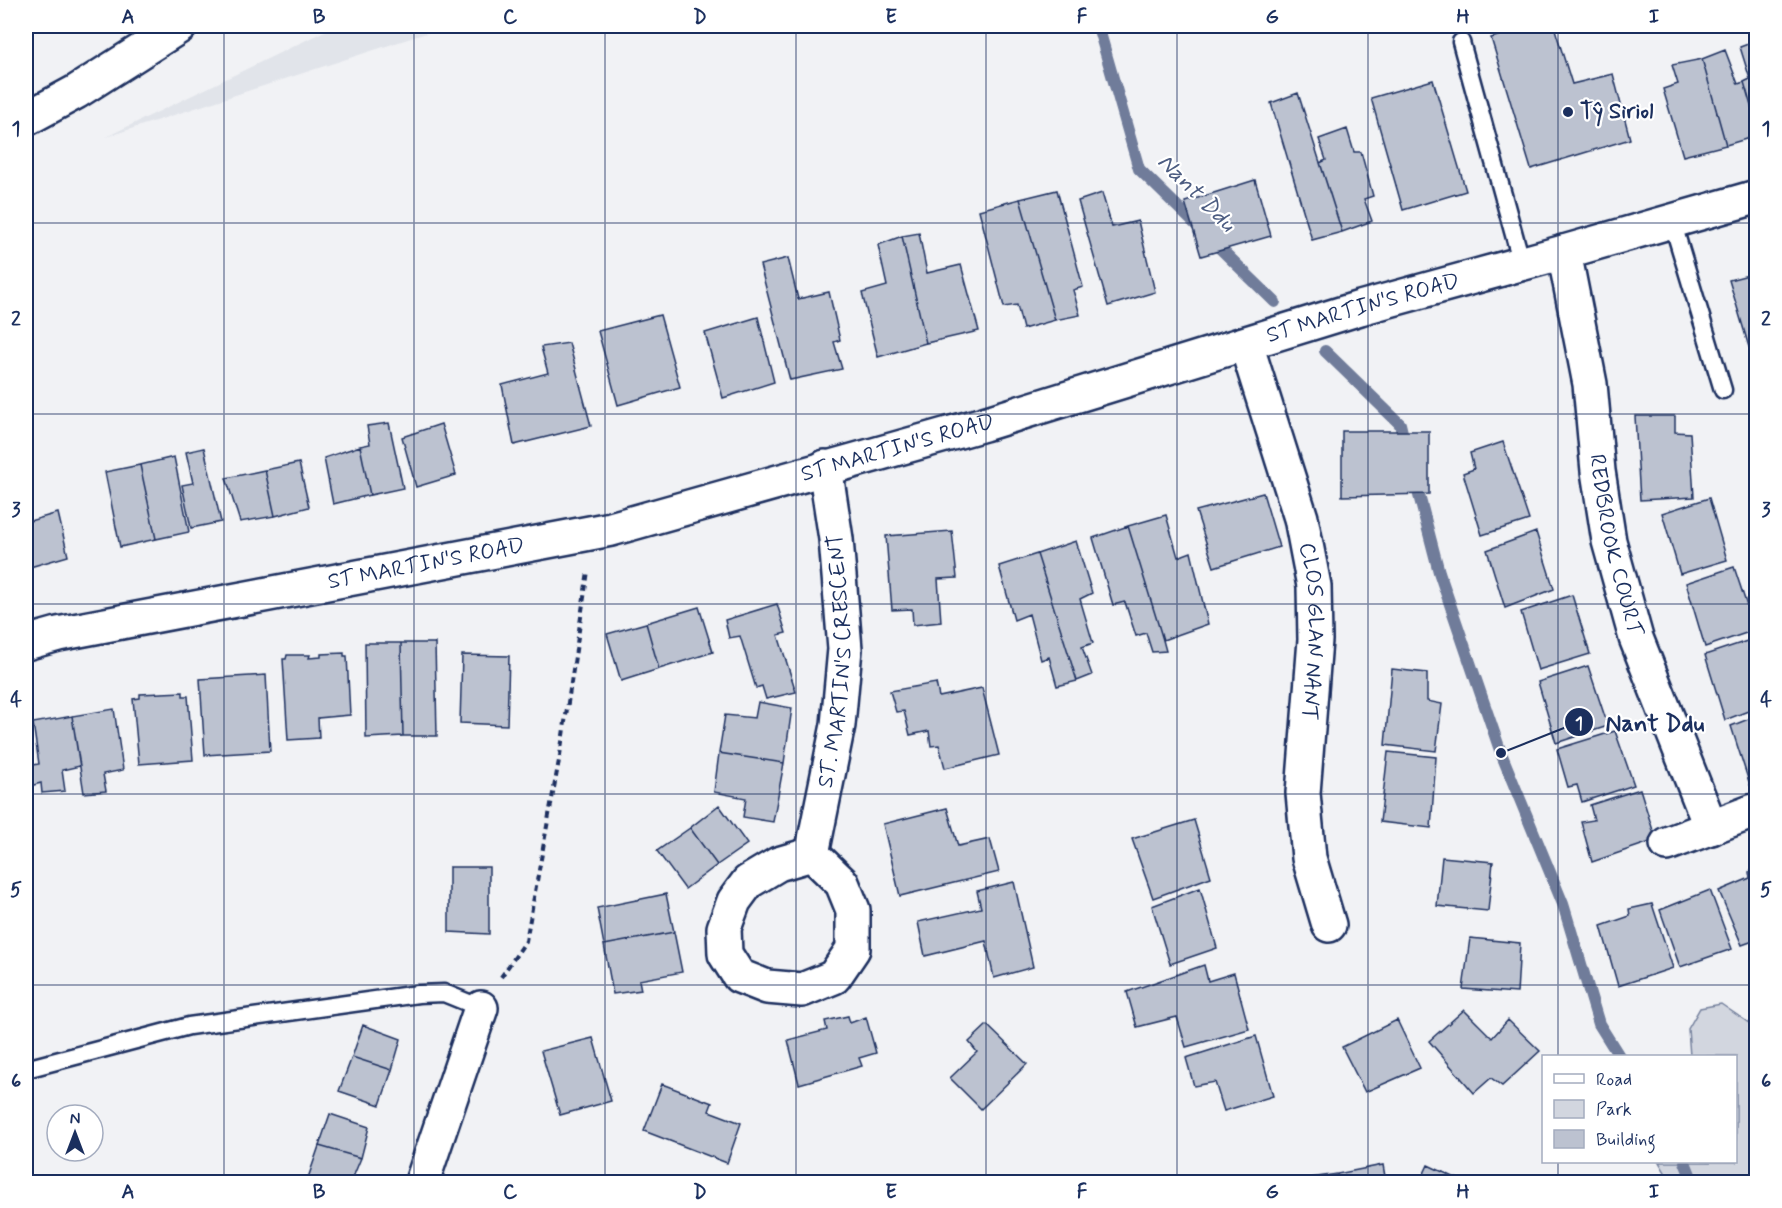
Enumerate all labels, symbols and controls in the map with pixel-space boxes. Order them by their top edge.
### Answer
text: A [121,4,135,31]
text: B [313,4,326,31]
text: C [503,4,518,31]
text: D [693,4,707,31]
text: E [885,4,897,31]
text: F [1077,4,1088,31]
text: G [1265,4,1279,31]
text: H [1456,4,1470,31]
text: I [1649,4,1659,31]
place label: Tŷ Siriol [1580,98,1654,127]
marker: Tŷ Siriol [1561,105,1575,119]
text: 1 [12,116,20,143]
text: 1 [1762,116,1770,143]
water label: Nant Ddu [1150,147,1243,240]
street label: ST MARTIN'S ROAD [1263,267,1463,350]
text: 2 [11,306,21,333]
text: 2 [1761,306,1771,333]
street label: ST MARTIN'S ROAD [798,408,998,489]
street label: REDBROOK COURT [1583,453,1649,640]
text: 3 [11,497,21,524]
text: 3 [1761,497,1771,524]
street label: ST MARTIN'S ROAD [325,532,527,596]
street label: ST. MARTIN'S CRESCENT [812,533,859,790]
street label: CLOS GLAN NANT [1292,540,1329,721]
text: 4 [10,687,22,714]
text: 4 [1760,687,1772,714]
callout: Nant Ddu [1564,701,1716,743]
text: Nant Ddu [1606,709,1705,740]
text: 1 [1575,712,1583,736]
text: 5 [10,877,22,904]
text: 5 [1760,877,1772,904]
legend [1542,1055,1737,1163]
text: 6 [11,1068,21,1095]
text: Road [1596,1068,1632,1092]
text: 6 [1761,1068,1771,1095]
text: Park [1596,1098,1632,1122]
north arrow [45,1103,105,1163]
text: N [70,1109,80,1130]
text: Building [1596,1128,1656,1154]
text: A [121,1179,135,1206]
text: B [313,1179,326,1206]
text: C [503,1179,518,1206]
text: D [693,1179,707,1206]
text: E [885,1179,897,1206]
text: F [1077,1179,1088,1206]
text: G [1265,1179,1279,1206]
text: H [1456,1179,1470,1206]
text: I [1649,1179,1659,1206]

